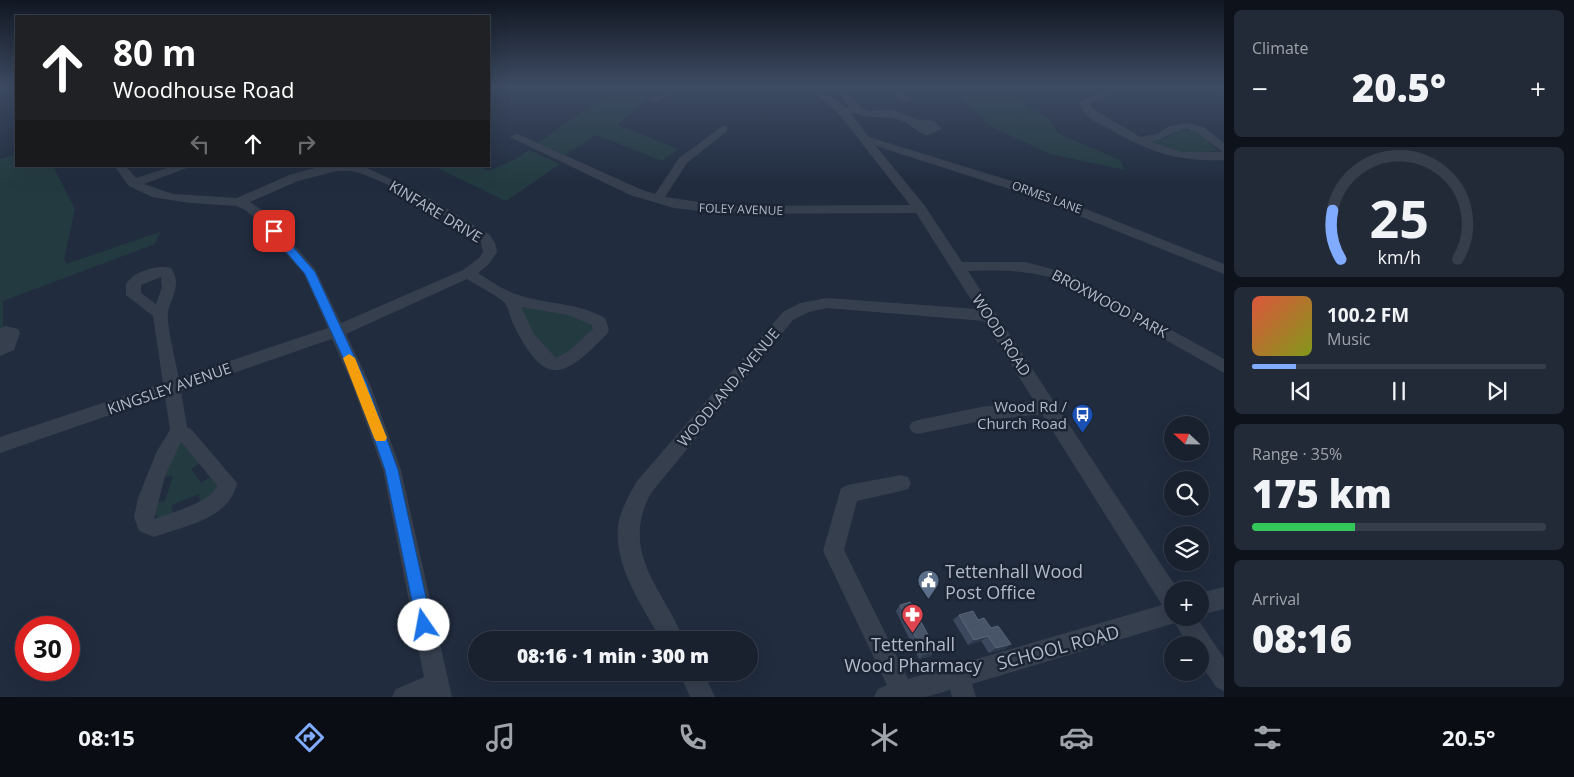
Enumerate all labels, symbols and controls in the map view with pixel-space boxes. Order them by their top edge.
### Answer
text: 80 m [113,29,196,76]
icon: ahead [30,35,95,100]
text: Climate [1252,37,1309,59]
text: 20.5° [1352,61,1446,113]
text: − [1252,69,1268,107]
text: + [1530,69,1546,107]
text: Woodhouse Road [113,74,295,104]
icon: left [186,130,214,158]
icon: ahead [239,130,267,158]
icon: right [292,130,320,158]
street label: KINFARE DRIVE [386,175,486,247]
street label: ORMES LANE [1010,176,1084,218]
text: 25 [1369,182,1429,253]
street label: FOLEY AVENUE [699,199,783,219]
pin [253,210,295,252]
icon: arrive [260,217,288,245]
text: km/h [1377,245,1421,269]
street label: BROXWOOD PARK [1049,264,1172,342]
street label: WOOD ROAD [968,290,1036,380]
text: 100.2 FM [1327,302,1409,328]
street label: WOODLAND AVENUE [673,324,783,450]
text: Music [1327,328,1371,350]
street label: KINGSLEY AVENUE [104,357,234,419]
icon: previous [1287,377,1315,405]
icon: pause [1385,377,1413,405]
icon: next [1483,377,1511,405]
place label: Wood Rd / Church Road [977,396,1067,433]
bus stop icon: Wood Rd / Church Road [1071,403,1095,434]
north arrow [1164,416,1209,461]
map controls [1164,416,1209,681]
text: Range · 35% [1252,443,1342,465]
text: 175 km [1252,467,1392,519]
button: search [1164,471,1209,516]
button: layers [1164,526,1209,571]
place label: Tettenhall Wood Post Office [945,559,1083,604]
public building icon: Tettenhall Wood Post Office [917,569,941,600]
button: + [1164,581,1209,626]
text: Arrival [1252,588,1300,610]
position arrow [397,598,449,650]
pharmacy icon: Tettenhall Wood Pharmacy [901,602,925,633]
text: 08:16 [1252,612,1352,664]
speed limit sign: 30 [15,616,80,681]
street label: SCHOOL ROAD [994,619,1122,675]
place label: Tettenhall Wood Pharmacy [844,632,983,677]
button: − [1164,636,1209,681]
text: 08:16 · 1 min · 300 m [517,643,709,669]
icon: directions [292,720,327,755]
icon: music [483,720,518,755]
icon: phone [675,720,710,755]
icon: climate [867,720,902,755]
icon: car [1059,720,1094,755]
icon: filters [1250,720,1285,755]
text: 08:15 [78,722,135,752]
text: 20.5° [1442,722,1496,752]

